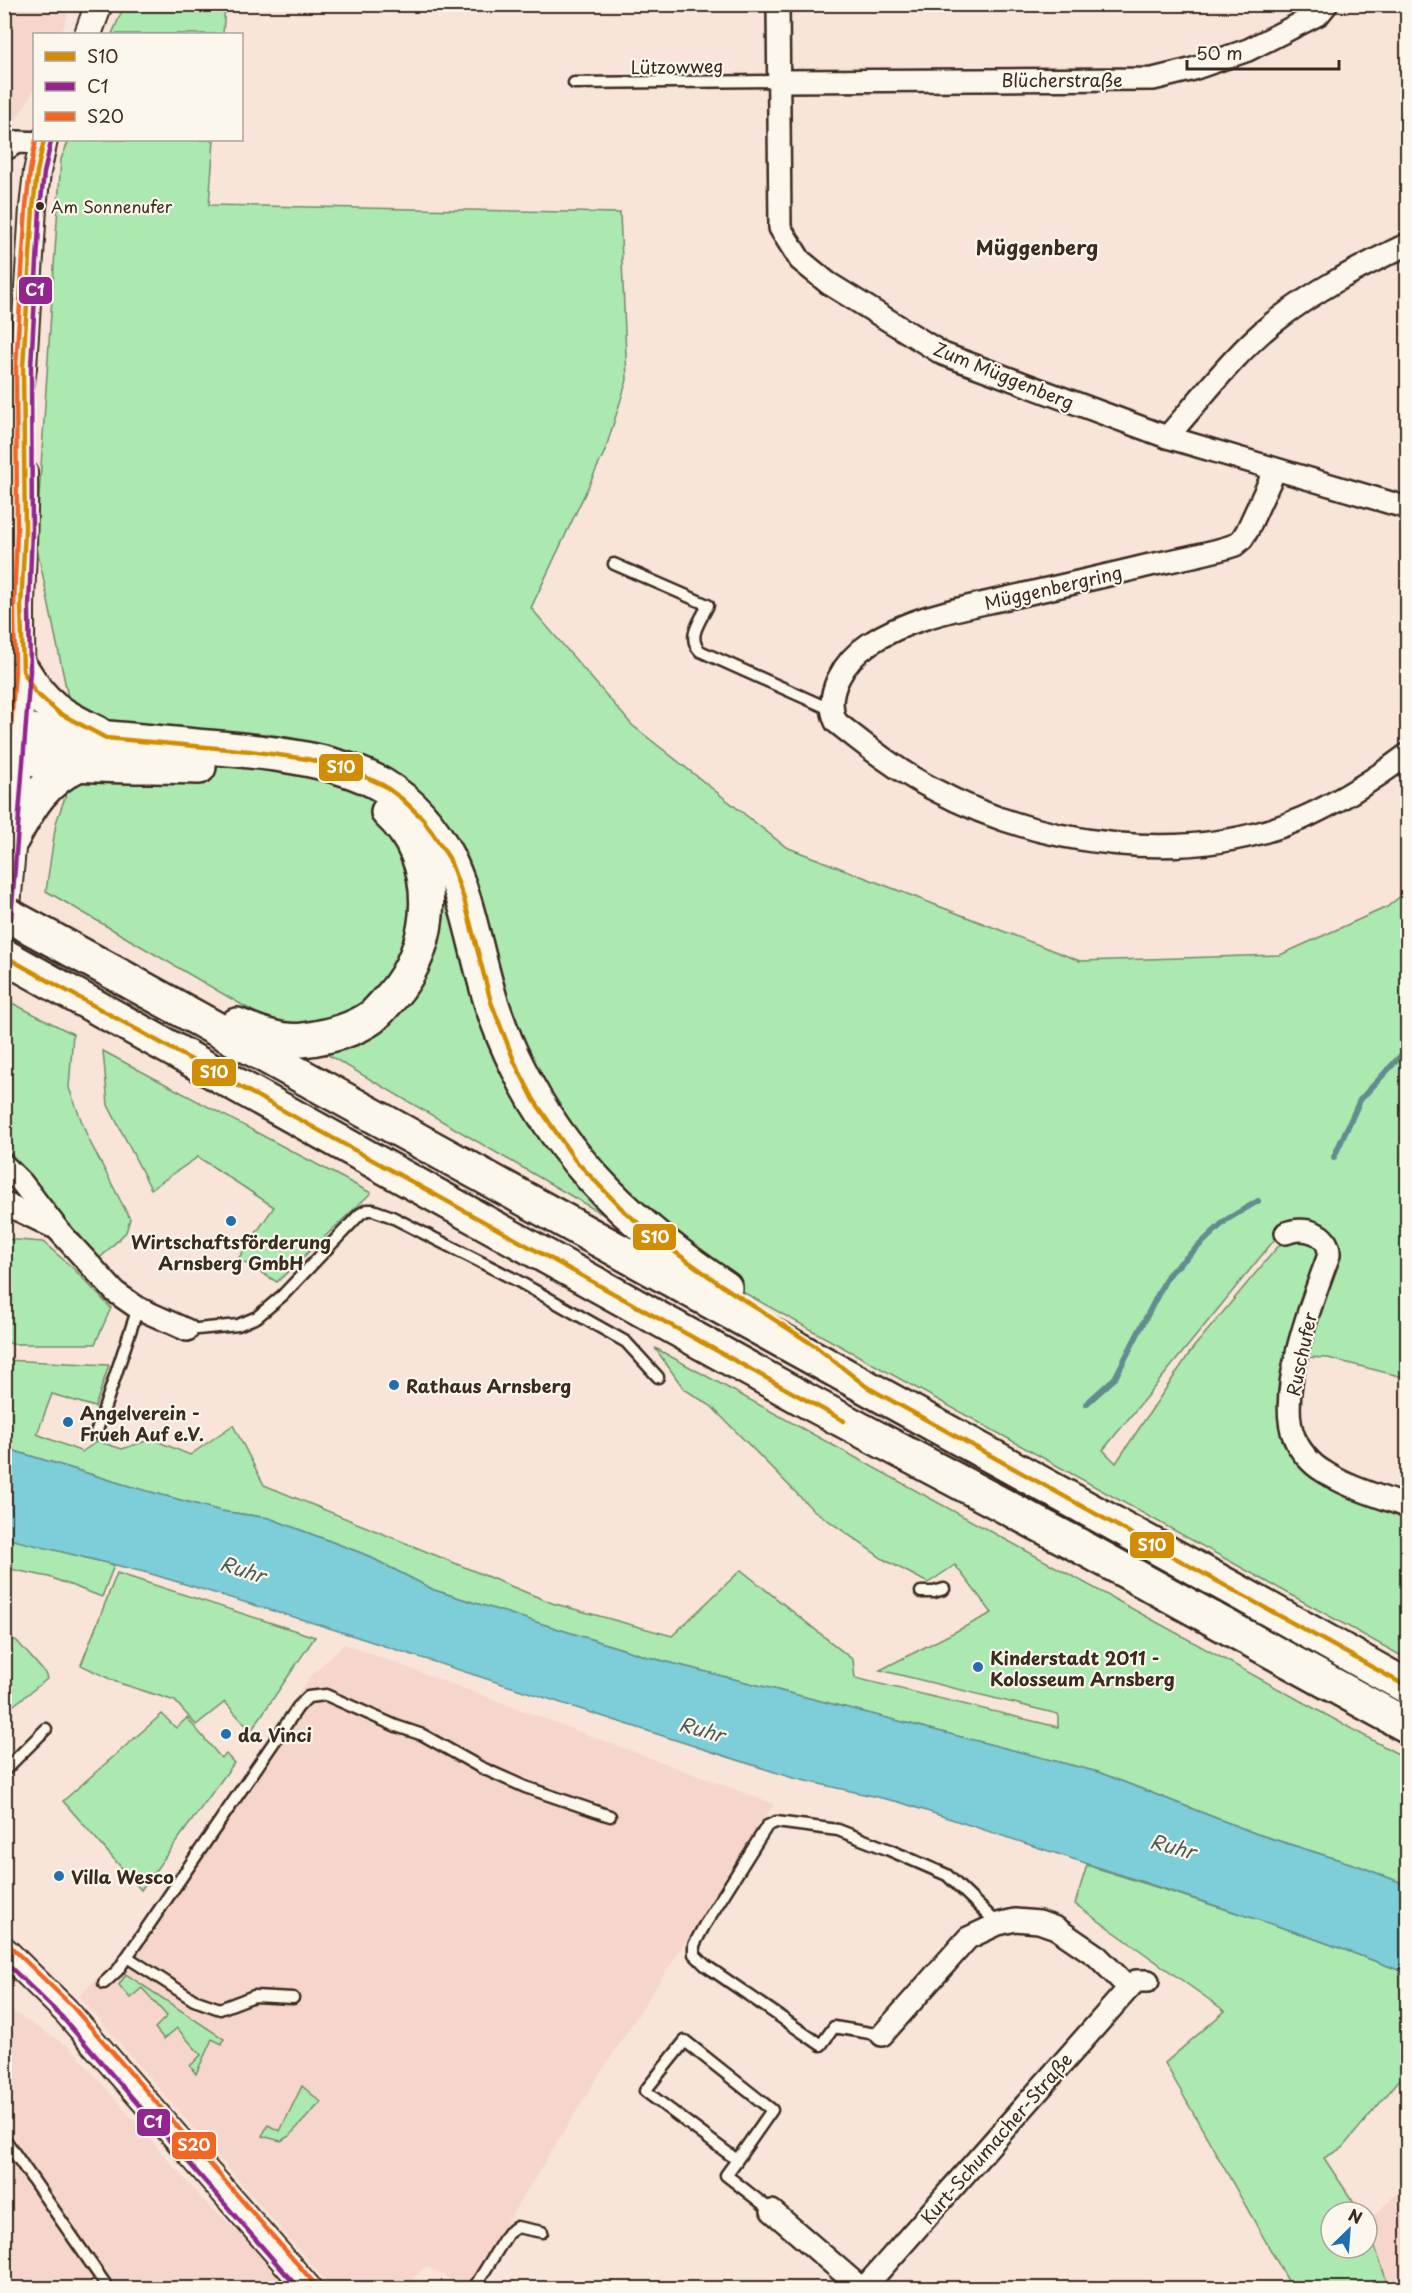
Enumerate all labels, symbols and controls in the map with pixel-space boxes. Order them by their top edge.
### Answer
legend [33,33,243,141]
scale bar [1187,33,1338,71]
text: 50 m [1196,39,1243,66]
text: S10 [87,42,118,69]
street label: Lützowweg [630,52,724,80]
street label: Blücherstraße [1001,66,1123,93]
text: C1 [87,72,109,99]
text: S20 [87,102,124,129]
place label: Am Sonnenufer [51,194,173,218]
marker: Am Sonnenufer [34,200,46,212]
district label: Müggenberg [976,232,1098,262]
line badge: C1 [18,276,53,305]
text: C1 [25,277,45,301]
street label: Zum Müggenberg [930,335,1078,415]
street label: Müggenbergring [982,558,1124,616]
line badge: S10 [318,753,364,782]
text: S10 [327,754,355,778]
line badge: S10 [191,1058,237,1087]
text: S10 [200,1059,228,1083]
marker: Wirtschaftsförderung Arnsberg GmbH [224,1214,238,1228]
line badge: S10 [632,1223,677,1251]
text: S10 [641,1224,669,1248]
place label: Wirtschaftsförderung Arnsberg GmbH [131,1228,331,1276]
street label: Ruschufer [1279,1309,1323,1398]
place label: Rathaus Arnsberg [406,1372,571,1399]
marker: Rathaus Arnsberg [387,1378,401,1392]
place label: Angelverein - Frueh Auf e.V. [80,1399,204,1447]
marker: Angelverein - Frueh Auf e.V. [61,1415,75,1429]
line badge: S10 [1129,1531,1175,1559]
text: S10 [1138,1532,1166,1556]
water label: Ruhr [217,1548,272,1591]
place label: Kinderstadt 2011 - Kolosseum Arnsberg [990,1644,1175,1692]
marker: Kinderstadt 2011 - Kolosseum Arnsberg [971,1660,985,1674]
water label: Ruhr [676,1708,731,1750]
place label: da Vinci [238,1721,312,1748]
marker: da Vinci [219,1727,233,1741]
water label: Ruhr [1147,1826,1202,1867]
place label: Villa Wesco [71,1863,174,1890]
marker: Villa Wesco [52,1869,66,1883]
street label: Kurt-Schumacher-Straße [914,2046,1078,2230]
line badge: C1 [136,2108,171,2137]
text: C1 [143,2109,163,2133]
line badge: S20 [171,2131,217,2160]
text: S20 [178,2132,211,2156]
north arrow [1319,2200,1379,2260]
text: N [1345,2202,1367,2229]

